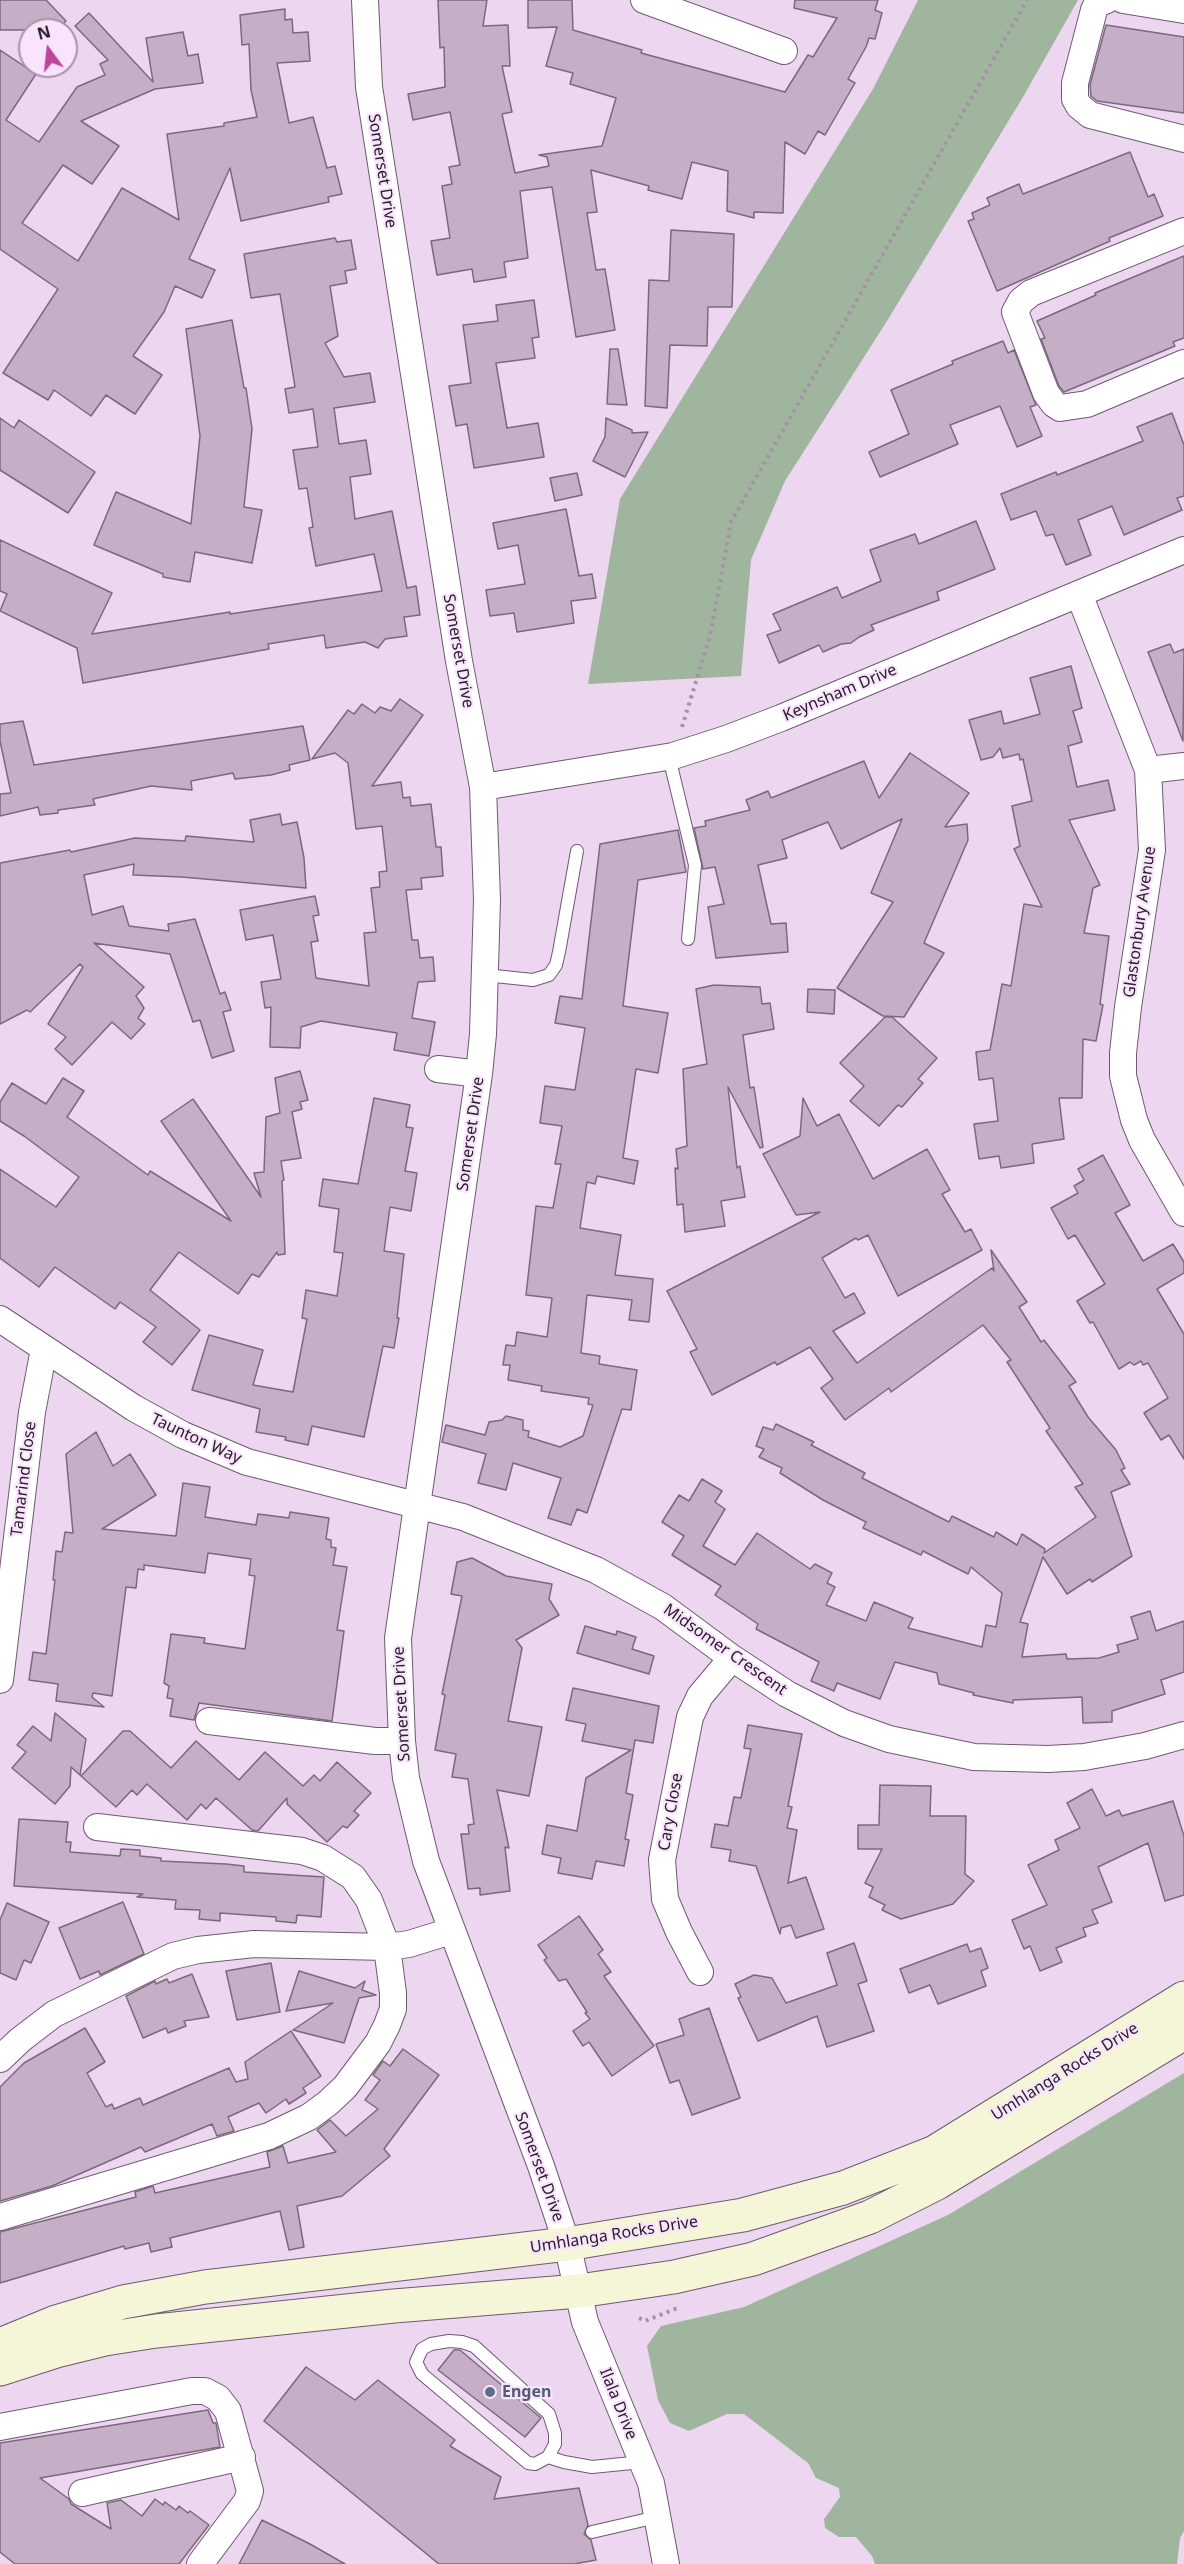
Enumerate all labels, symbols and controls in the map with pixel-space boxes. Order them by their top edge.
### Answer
north arrow [18,18,78,78]
text: N [35,20,53,45]
street label: Somerset Drive [364,113,400,229]
street label: Somerset Drive [439,593,477,709]
street label: Keynsham Drive [780,660,900,726]
street label: Glastonbury Avenue [1120,845,1160,999]
street label: Somerset Drive [453,1076,489,1192]
street label: Taunton Way [148,1410,244,1468]
street label: Tamarind Close [7,1420,41,1538]
street label: Midsomer Crescent [660,1600,790,1700]
street label: Somerset Drive [389,1646,415,1762]
street label: Cary Close [655,1772,687,1852]
street label: Umhlanga Rocks Drive [988,2019,1142,2125]
street label: Somerset Drive [510,2110,568,2224]
street label: Umhlanga Rocks Drive [529,2212,699,2258]
street label: Ilala Drive [595,2365,641,2443]
place label: Engen [502,2382,551,2402]
marker: Engen [483,2385,497,2399]

